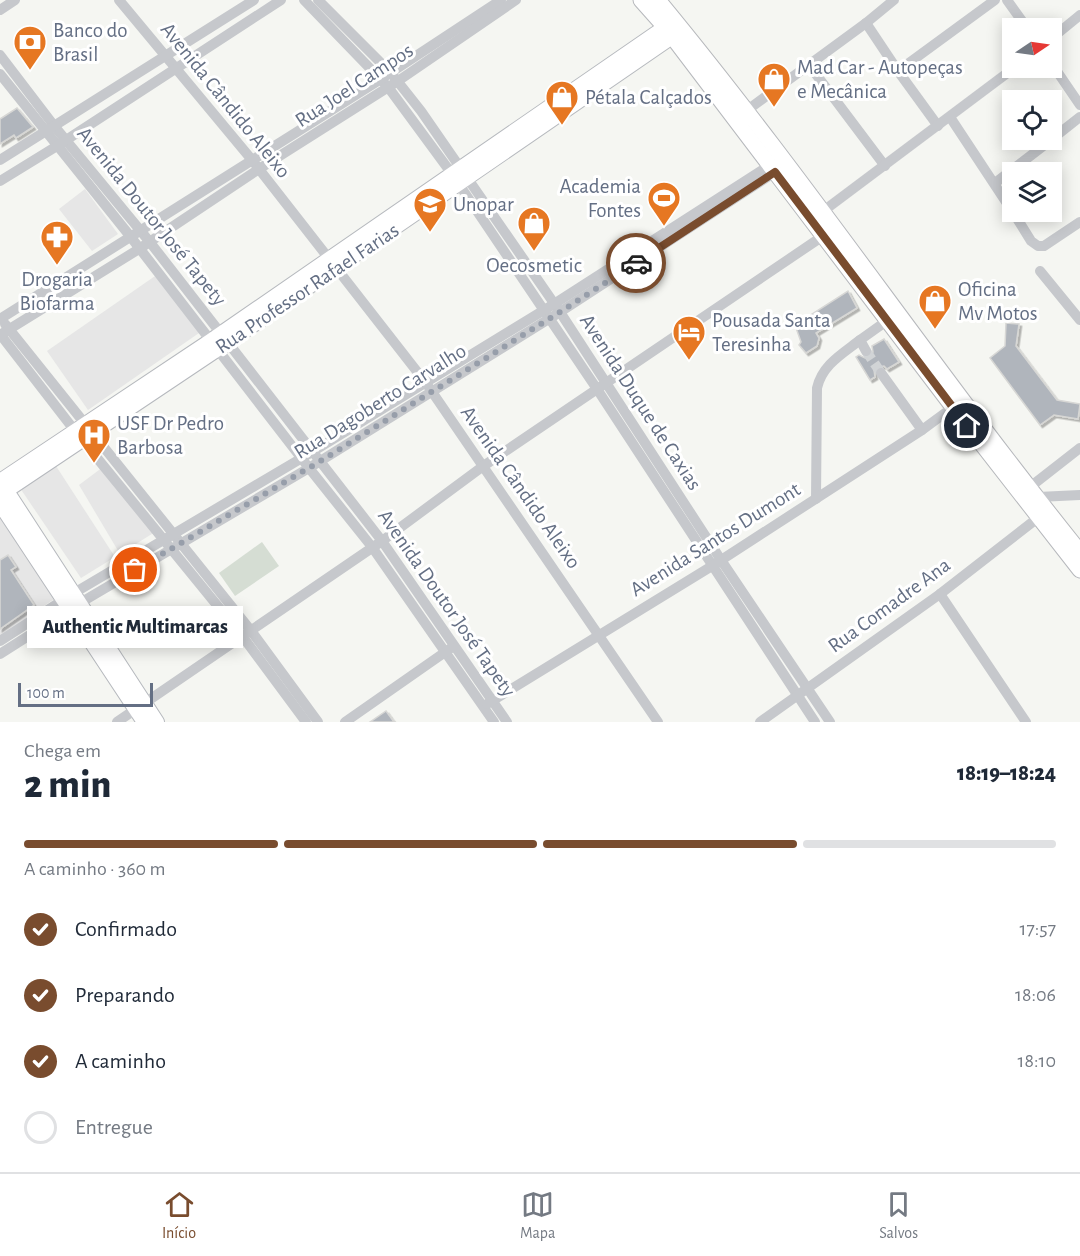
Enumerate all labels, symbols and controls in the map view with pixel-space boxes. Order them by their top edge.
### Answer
north arrow [1002,18,1062,78]
map controls [1002,18,1062,222]
street label: Avenida Cândido Aleixo [157,19,295,182]
place label: Banco do Brasil [53,20,128,65]
bank icon: Banco do Brasil [12,24,48,71]
street label: Rua Joel Campos [292,40,417,131]
place label: Mad Car - Autopeças e Mecânica [797,57,963,102]
shop icon: Mad Car - Autopeças e Mecânica [756,61,792,108]
shop icon: Pétala Calçados [544,79,580,126]
place label: Pétala Calçados [585,87,712,108]
button: locate [1002,90,1062,150]
street label: Avenida Doutor José Tapety [73,123,230,310]
button: layers [1002,162,1062,222]
place label: Academia Fontes [560,176,641,221]
sports icon: Academia Fontes [646,180,682,227]
school or university icon: Unopar [412,186,448,233]
place label: Unopar [453,194,514,215]
shop icon: Oecosmetic [516,205,552,252]
pharmacy icon: Drogaria Biofarma [39,219,75,266]
street label: Rua Professor Rafael Farias [212,219,403,358]
courier [606,233,666,293]
icon: car [620,247,653,280]
place label: Oecosmetic [486,255,582,276]
place label: Drogaria Biofarma [19,269,95,314]
place label: Oficina Mv Motos [958,279,1037,324]
shop icon: Oficina Mv Motos [917,283,953,330]
place label: Pousada Santa Teresinha [712,310,831,355]
street label: Avenida Duque de Caxias [576,311,705,494]
hotel icon: Pousada Santa Teresinha [671,314,707,361]
street label: Rua Dagoberto Carvalho [291,340,470,463]
pin [941,400,992,451]
street label: Avenida Cândido Aleixo [457,402,585,572]
icon: home [950,409,983,442]
place label: USF Dr Pedro Barbosa [117,413,224,458]
hospital icon: USF Dr Pedro Barbosa [76,417,112,464]
street label: Avenida Santos Dumont [626,478,804,600]
street label: Avenida Doutor José Tapety [374,506,519,701]
pin [109,544,160,595]
icon: bag [118,553,151,586]
street label: Rua Comadre Ana [824,554,955,657]
callout: Authentic Multimarcas [27,606,243,648]
text: Authentic Multimarcas [42,617,228,637]
scale bar [18,680,153,708]
text: 100 m [27,685,65,701]
text: Chega em [24,741,101,761]
text: 18:19–18:24 [957,762,1056,784]
text: 2 min [24,766,111,805]
text: A caminho · 360 m [24,859,165,879]
icon: check [24,913,57,946]
text: Confirmado [75,918,177,940]
text: 17:57 [1020,919,1056,939]
icon: check [24,979,57,1012]
text: Preparando [75,984,175,1006]
text: 18:06 [1015,985,1056,1005]
icon: check [24,1045,57,1078]
text: A caminho [75,1050,166,1072]
text: 18:10 [1018,1051,1056,1071]
text: Entregue [75,1116,153,1138]
tab: Início [162,1188,196,1243]
tab: Mapa [520,1188,555,1243]
tab: Salvos [879,1188,918,1243]

